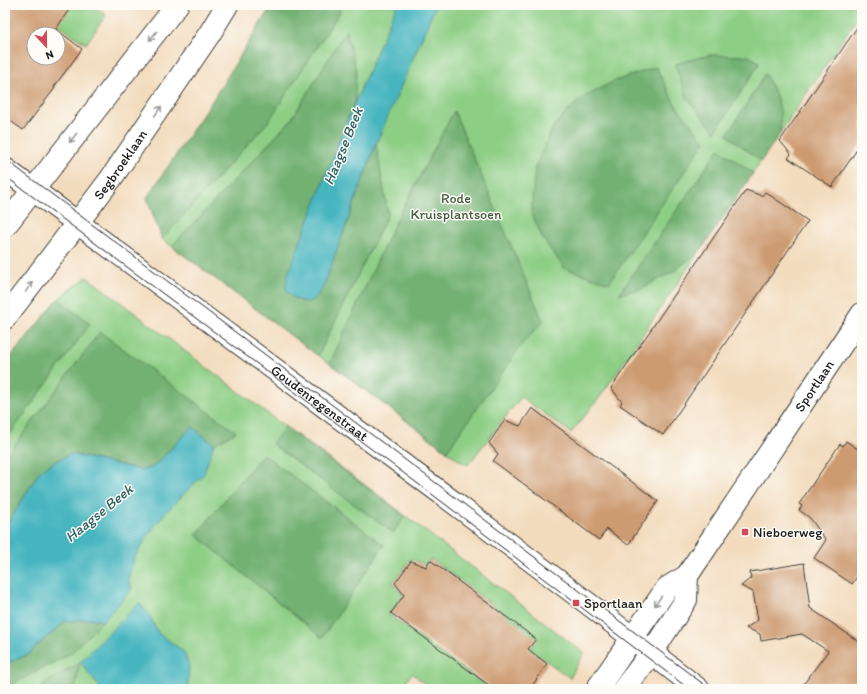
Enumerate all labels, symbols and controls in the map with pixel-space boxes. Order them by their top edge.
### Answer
north arrow [26,26,66,66]
one-way arrow [149,30,157,41]
text: N [44,47,55,62]
water label: Haagse Beek [319,103,367,188]
one-way arrow [154,106,162,117]
street label: Segbroeklaan [90,126,151,203]
one-way arrow [69,133,78,144]
park label: Rode Kruisplantsoen [411,190,502,223]
one-way arrow [25,282,33,293]
street label: Sportlaan [791,356,838,415]
street label: Goudenregenstraat [267,362,371,445]
water label: Haagse Beek [61,479,138,546]
place label: Nieboerweg [753,524,823,541]
marker: Nieboerweg [740,527,750,537]
place label: Sportlaan [584,595,643,612]
one-way arrow [654,595,662,606]
marker: Sportlaan [571,598,581,608]

